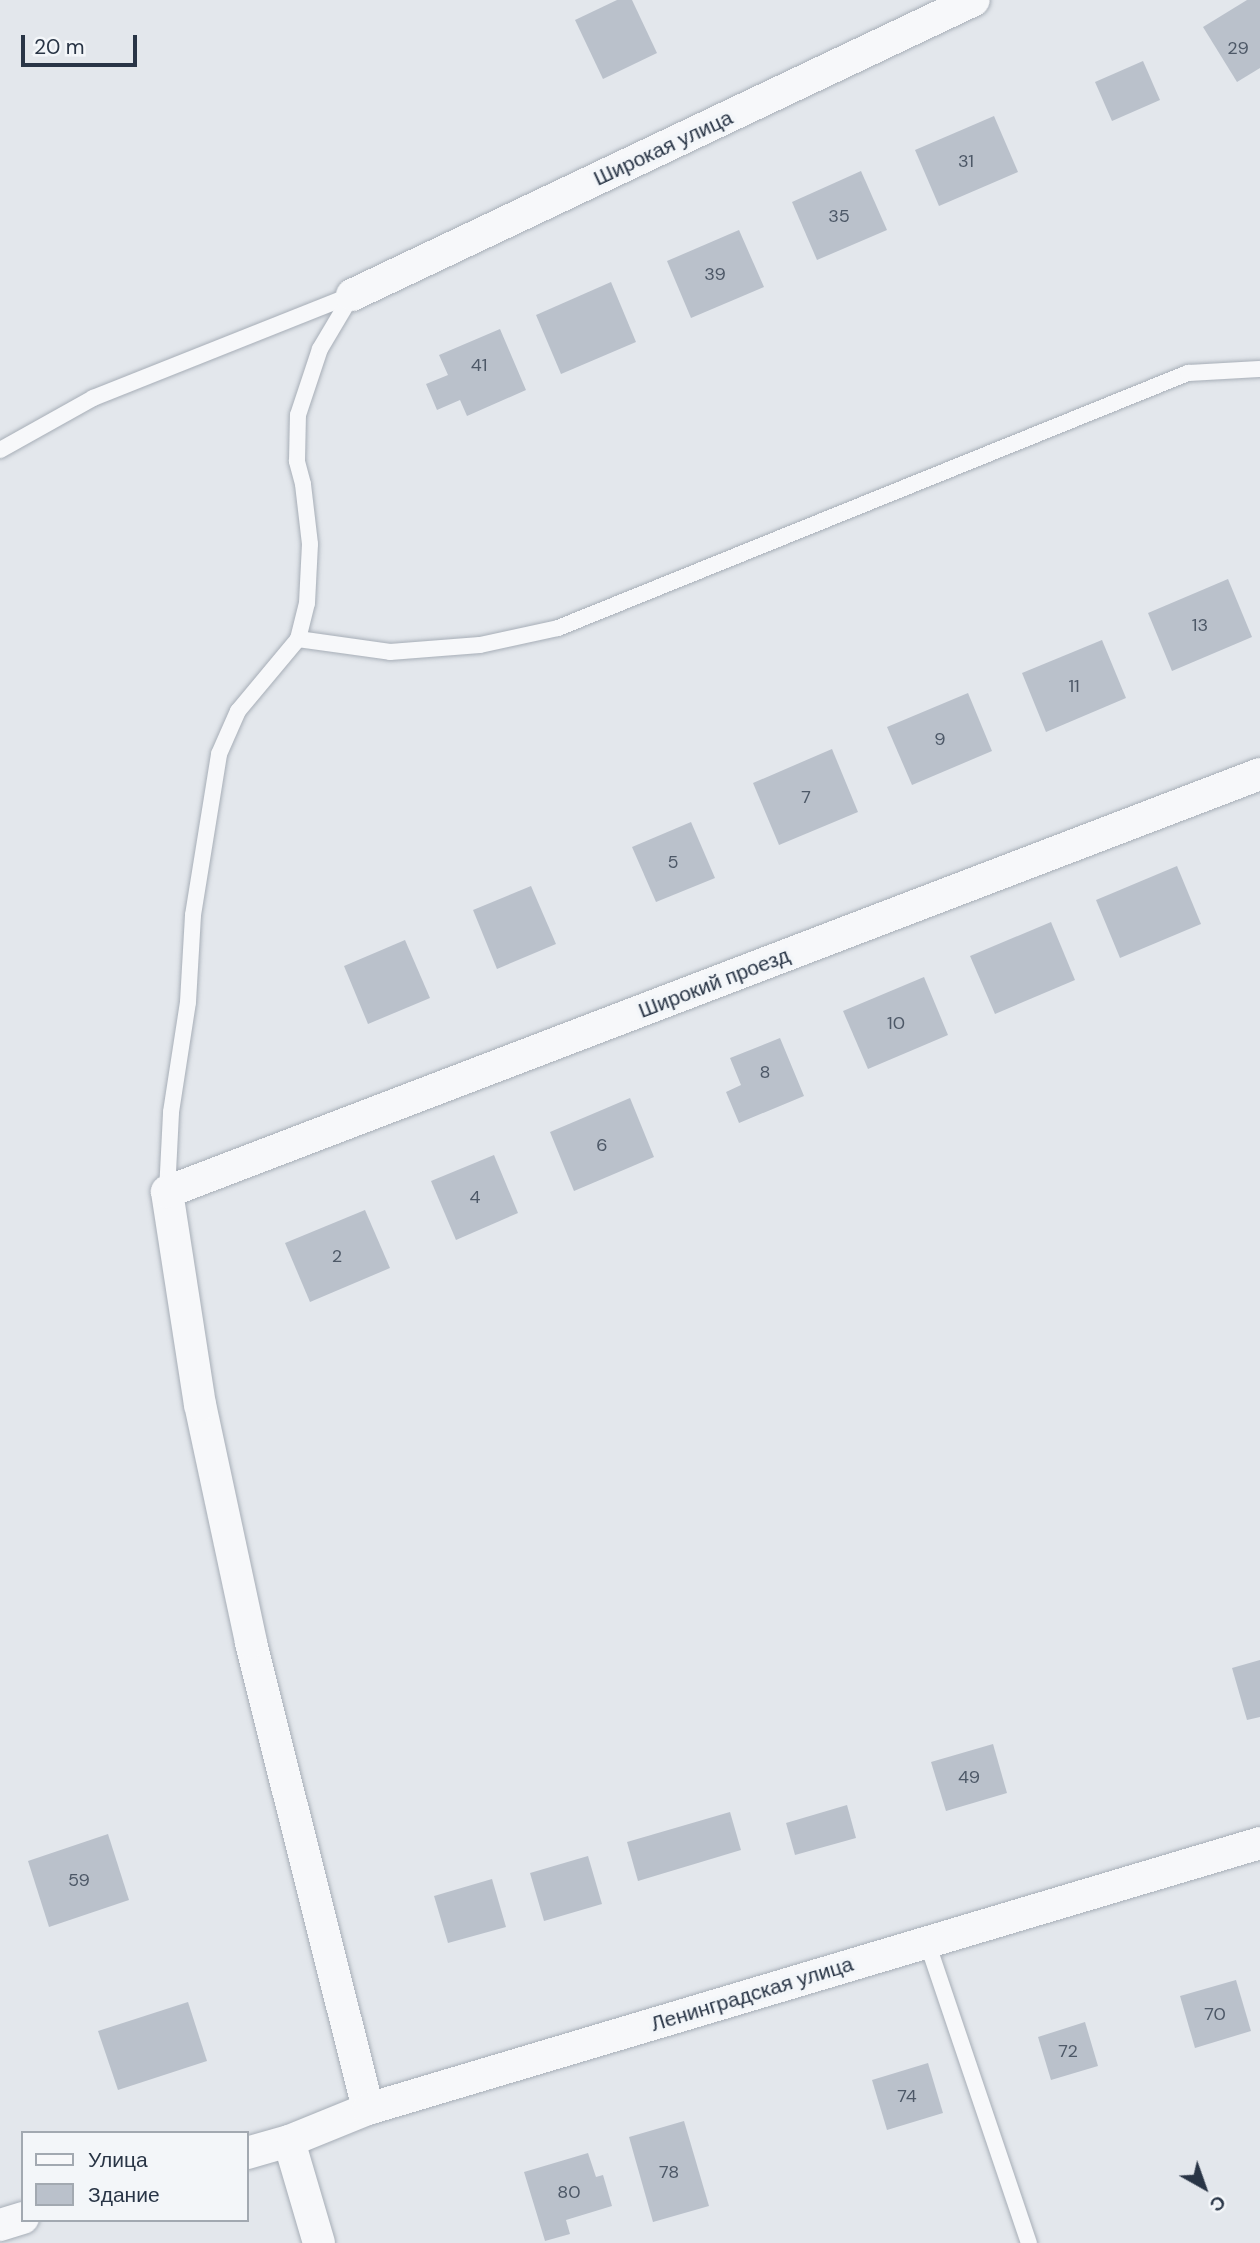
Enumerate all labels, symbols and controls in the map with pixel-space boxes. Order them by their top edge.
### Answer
scale bar [24,21,140,65]
text: 20 m [34,33,85,61]
house number: 29 [1227,37,1249,59]
street label: Широкая улица [590,105,736,191]
house number: 31 [958,150,974,172]
house number: 35 [828,205,850,227]
house number: 39 [704,263,726,285]
house number: 41 [471,354,487,376]
house number: 13 [1192,614,1208,636]
house number: 11 [1068,675,1080,697]
house number: 9 [934,728,946,750]
house number: 7 [801,786,811,808]
house number: 5 [668,851,678,873]
street label: Широкий проезд [635,943,793,1023]
house number: 10 [887,1012,905,1034]
house number: 8 [760,1061,770,1083]
house number: 6 [596,1134,608,1156]
house number: 4 [470,1186,480,1208]
house number: 2 [332,1245,342,1267]
house number: 49 [958,1766,980,1788]
house number: 59 [68,1869,90,1891]
street label: Ленинградская улица [648,1951,856,2037]
house number: 70 [1204,2003,1226,2025]
house number: 72 [1058,2040,1078,2062]
house number: 74 [897,2085,917,2107]
legend [21,2131,248,2222]
text: Улица [88,2146,148,2174]
north arrow [1169,2152,1239,2222]
house number: 78 [659,2161,679,2183]
text: Здание [88,2181,160,2209]
house number: 80 [557,2181,581,2203]
text: С [1205,2189,1231,2217]

